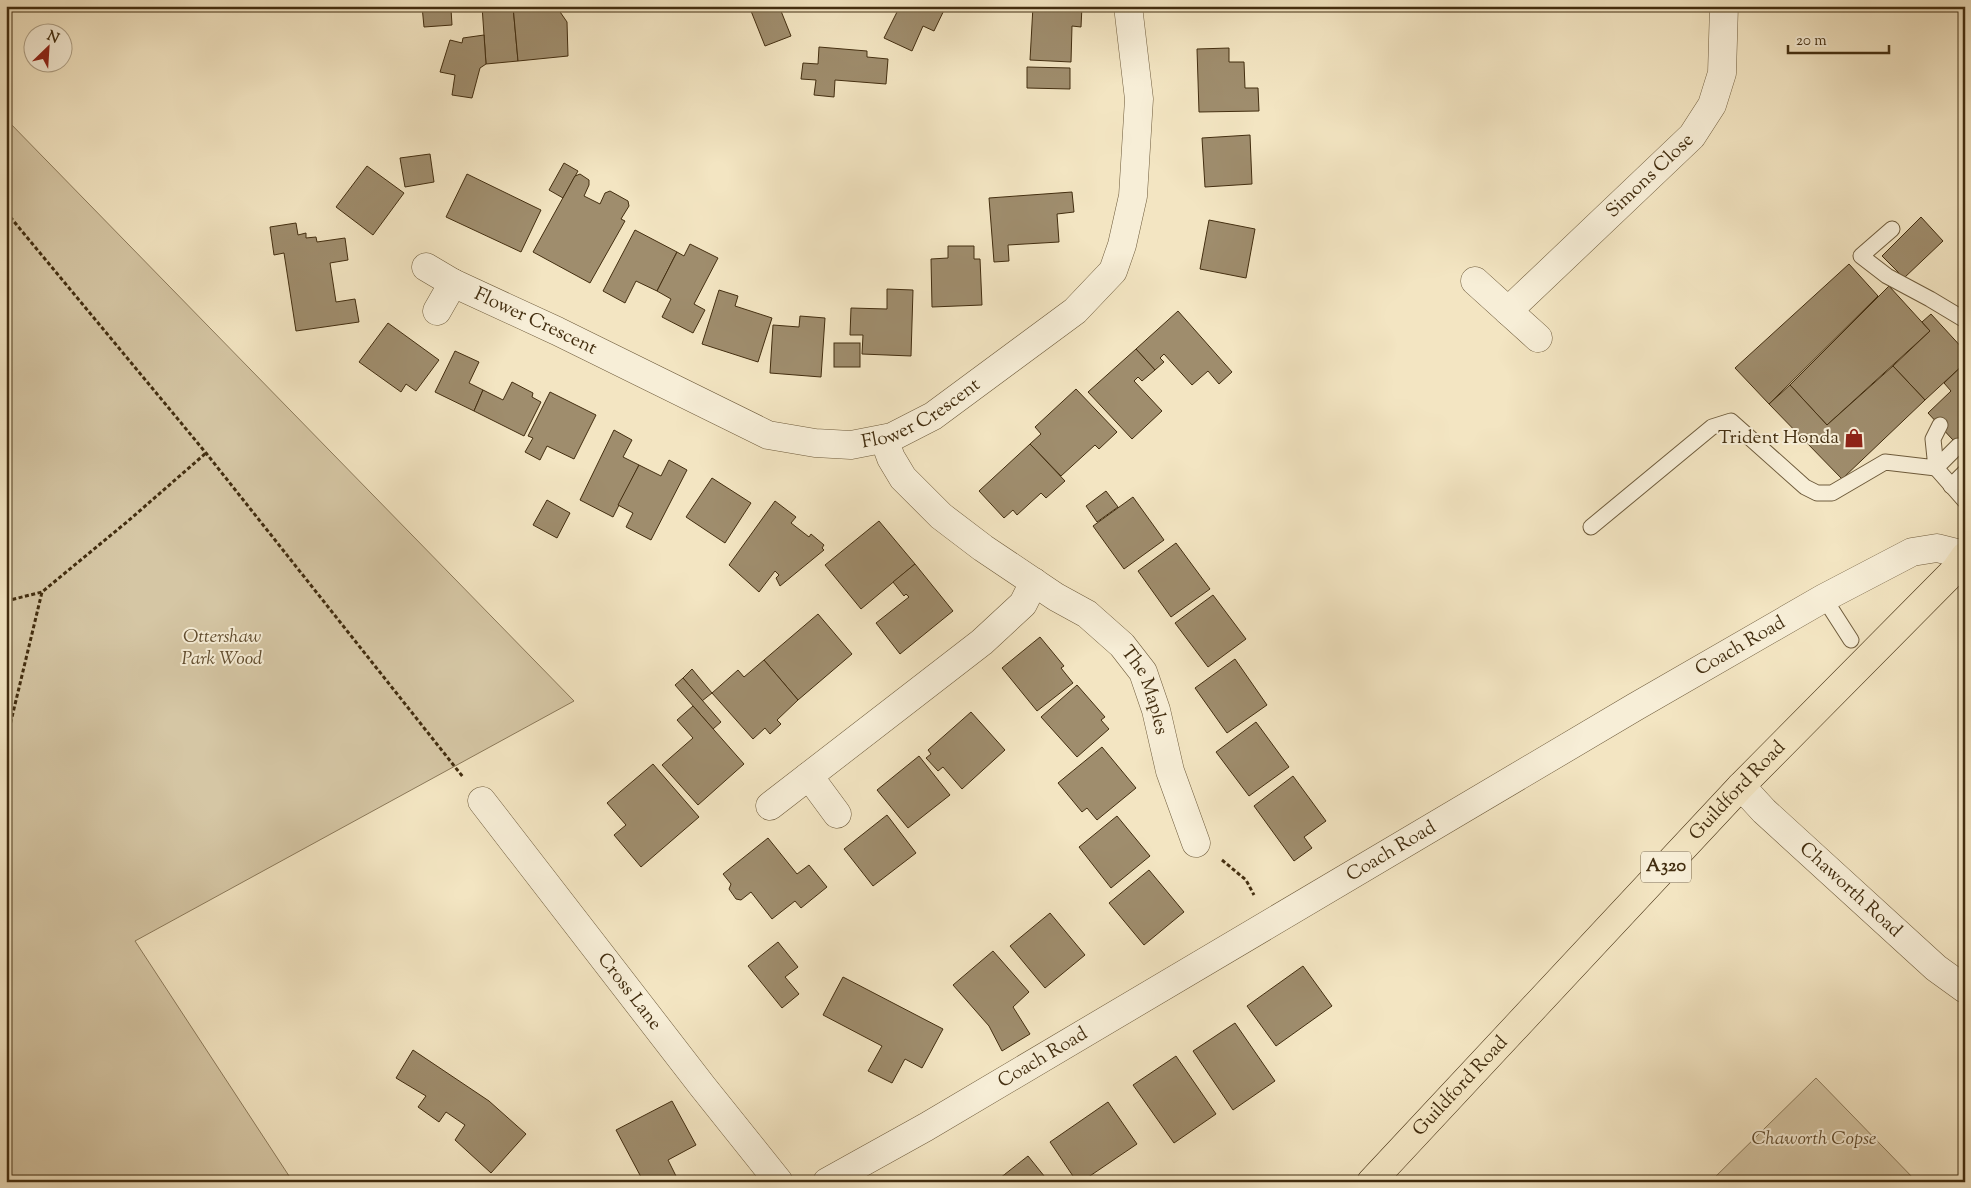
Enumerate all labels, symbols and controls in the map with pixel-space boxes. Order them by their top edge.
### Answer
north arrow [22,22,72,72]
scale bar [1788,22,1890,54]
text: N [43,27,62,49]
text: 20 m [1796,31,1827,52]
street label: Simons Close [1600,127,1700,225]
street label: Flower Crescent [470,281,602,362]
street label: Flower Crescent [859,372,986,456]
place label: Trident Honda [1718,425,1839,452]
shop icon: Trident Honda [1843,427,1865,449]
street label: Coach Road [1690,609,1791,683]
park label: Ottershaw Park Wood [181,624,263,673]
street label: The Maples [1114,640,1175,737]
street label: Guildford Road [1683,735,1792,847]
street label: Coach Road [1341,814,1441,889]
street label: Chaworth Road [1793,836,1908,944]
road number: A320 [1641,852,1691,882]
street label: Cross Lane [591,947,668,1036]
street label: Coach Road [993,1021,1093,1095]
street label: Guildford Road [1407,1030,1515,1143]
park label: Chaworth Copse [1752,1126,1877,1153]

